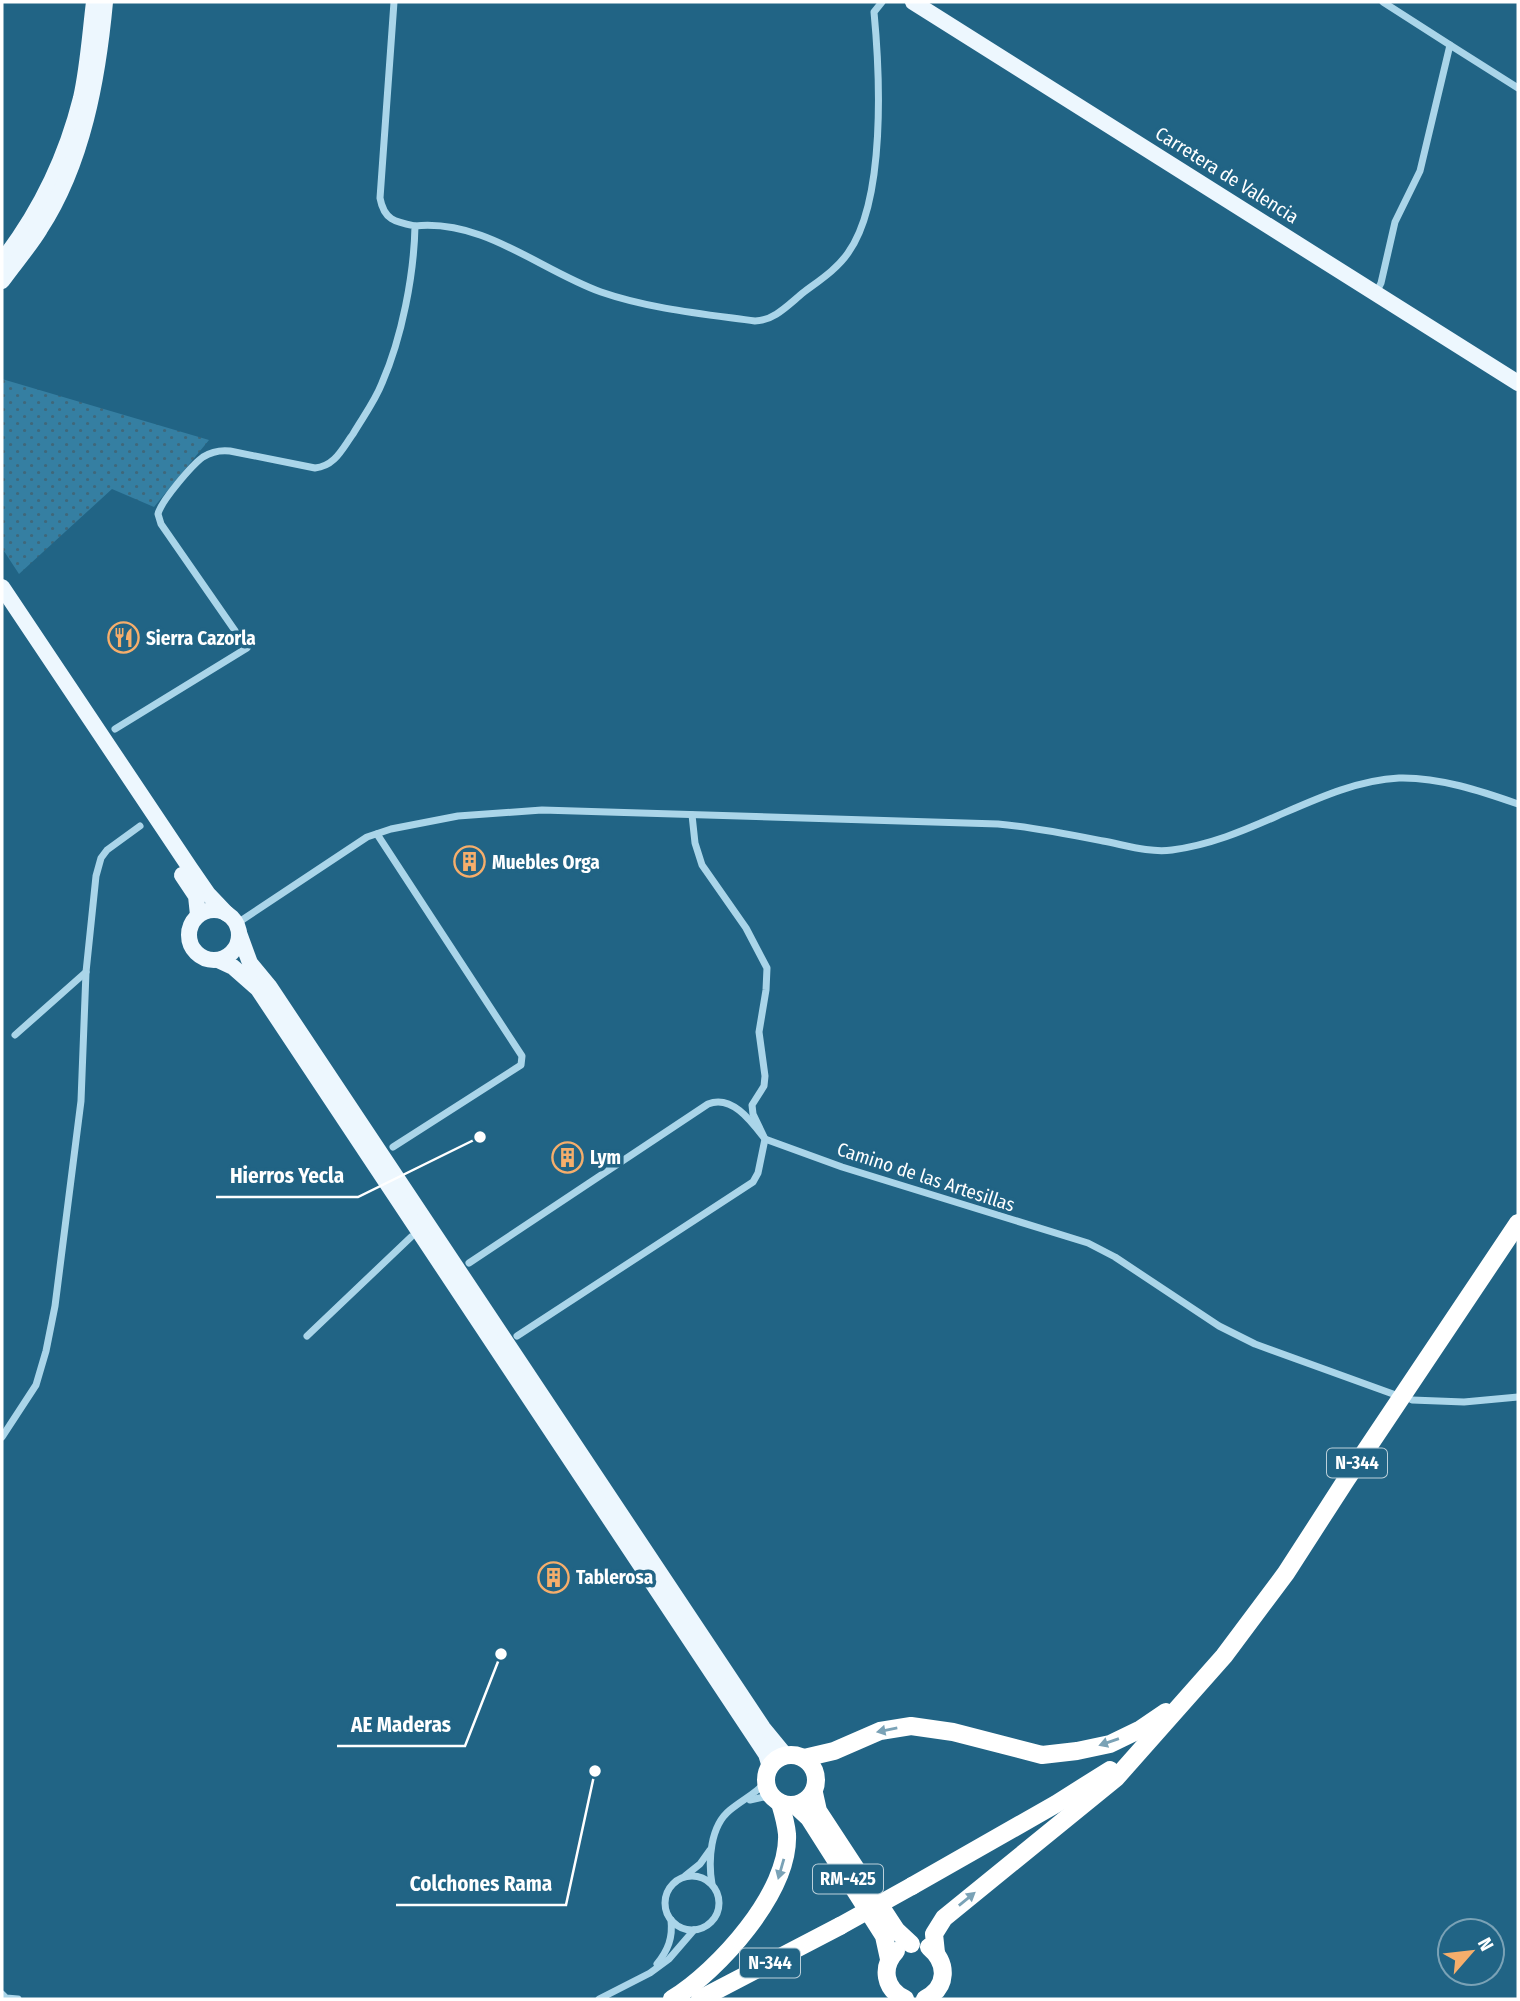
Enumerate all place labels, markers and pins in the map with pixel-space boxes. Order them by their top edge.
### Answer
restaurant icon: Sierra Cazorla [106,621,140,655]
place label: Sierra Cazorla [146,627,256,650]
building icon: Muebles Orga [452,845,486,879]
place label: Muebles Orga [492,851,600,874]
building icon: Lym [550,1140,584,1174]
place label: Lym [590,1146,621,1169]
callout: Hierros Yecla [216,1155,358,1197]
building icon: Tablerosa [536,1560,570,1594]
place label: Tablerosa [576,1566,653,1589]
callout: AE Maderas [337,1704,465,1746]
callout: Colchones Rama [396,1863,566,1905]

